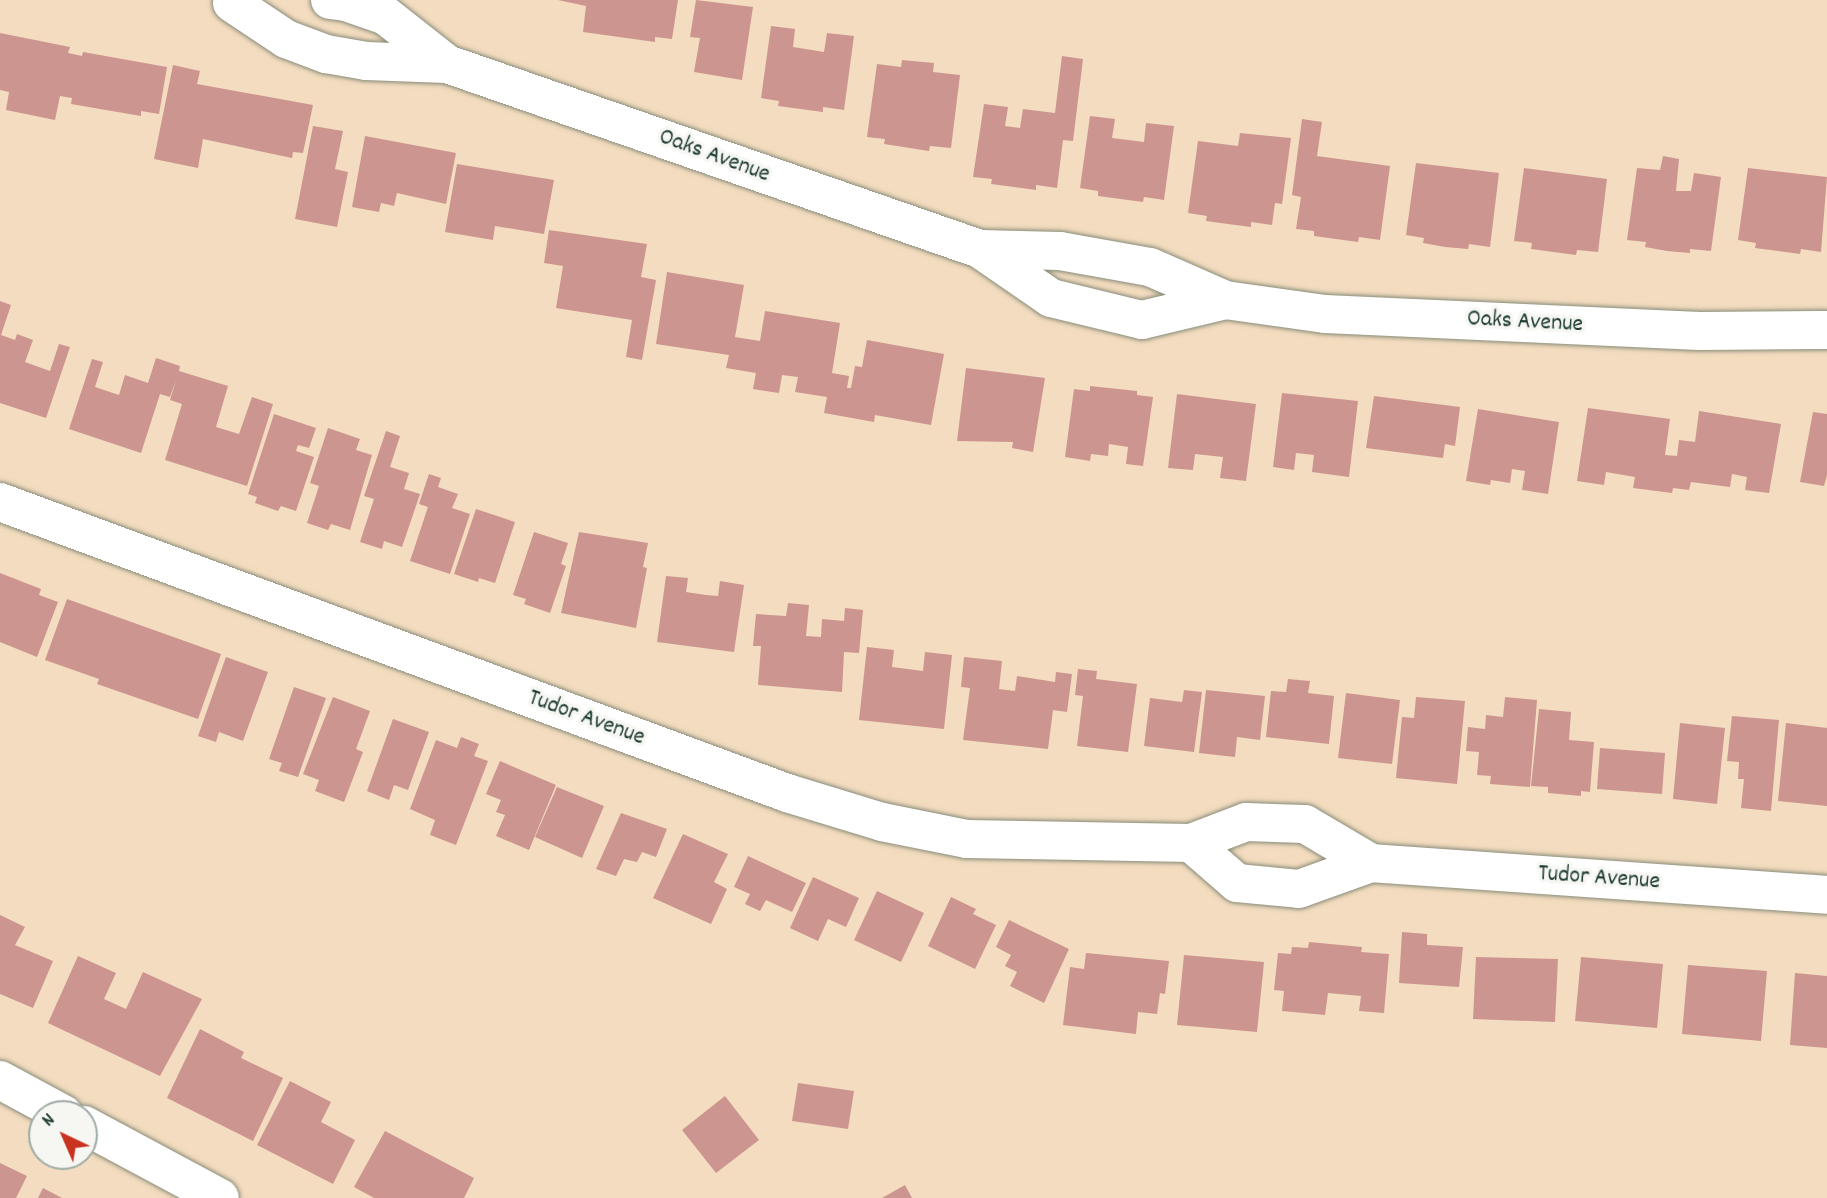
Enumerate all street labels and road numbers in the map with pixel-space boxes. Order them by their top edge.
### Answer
street label: Oaks Avenue [655,124,773,190]
street label: Oaks Avenue [1466,306,1584,340]
street label: Tudor Avenue [524,685,648,753]
street label: Tudor Avenue [1537,860,1661,898]

